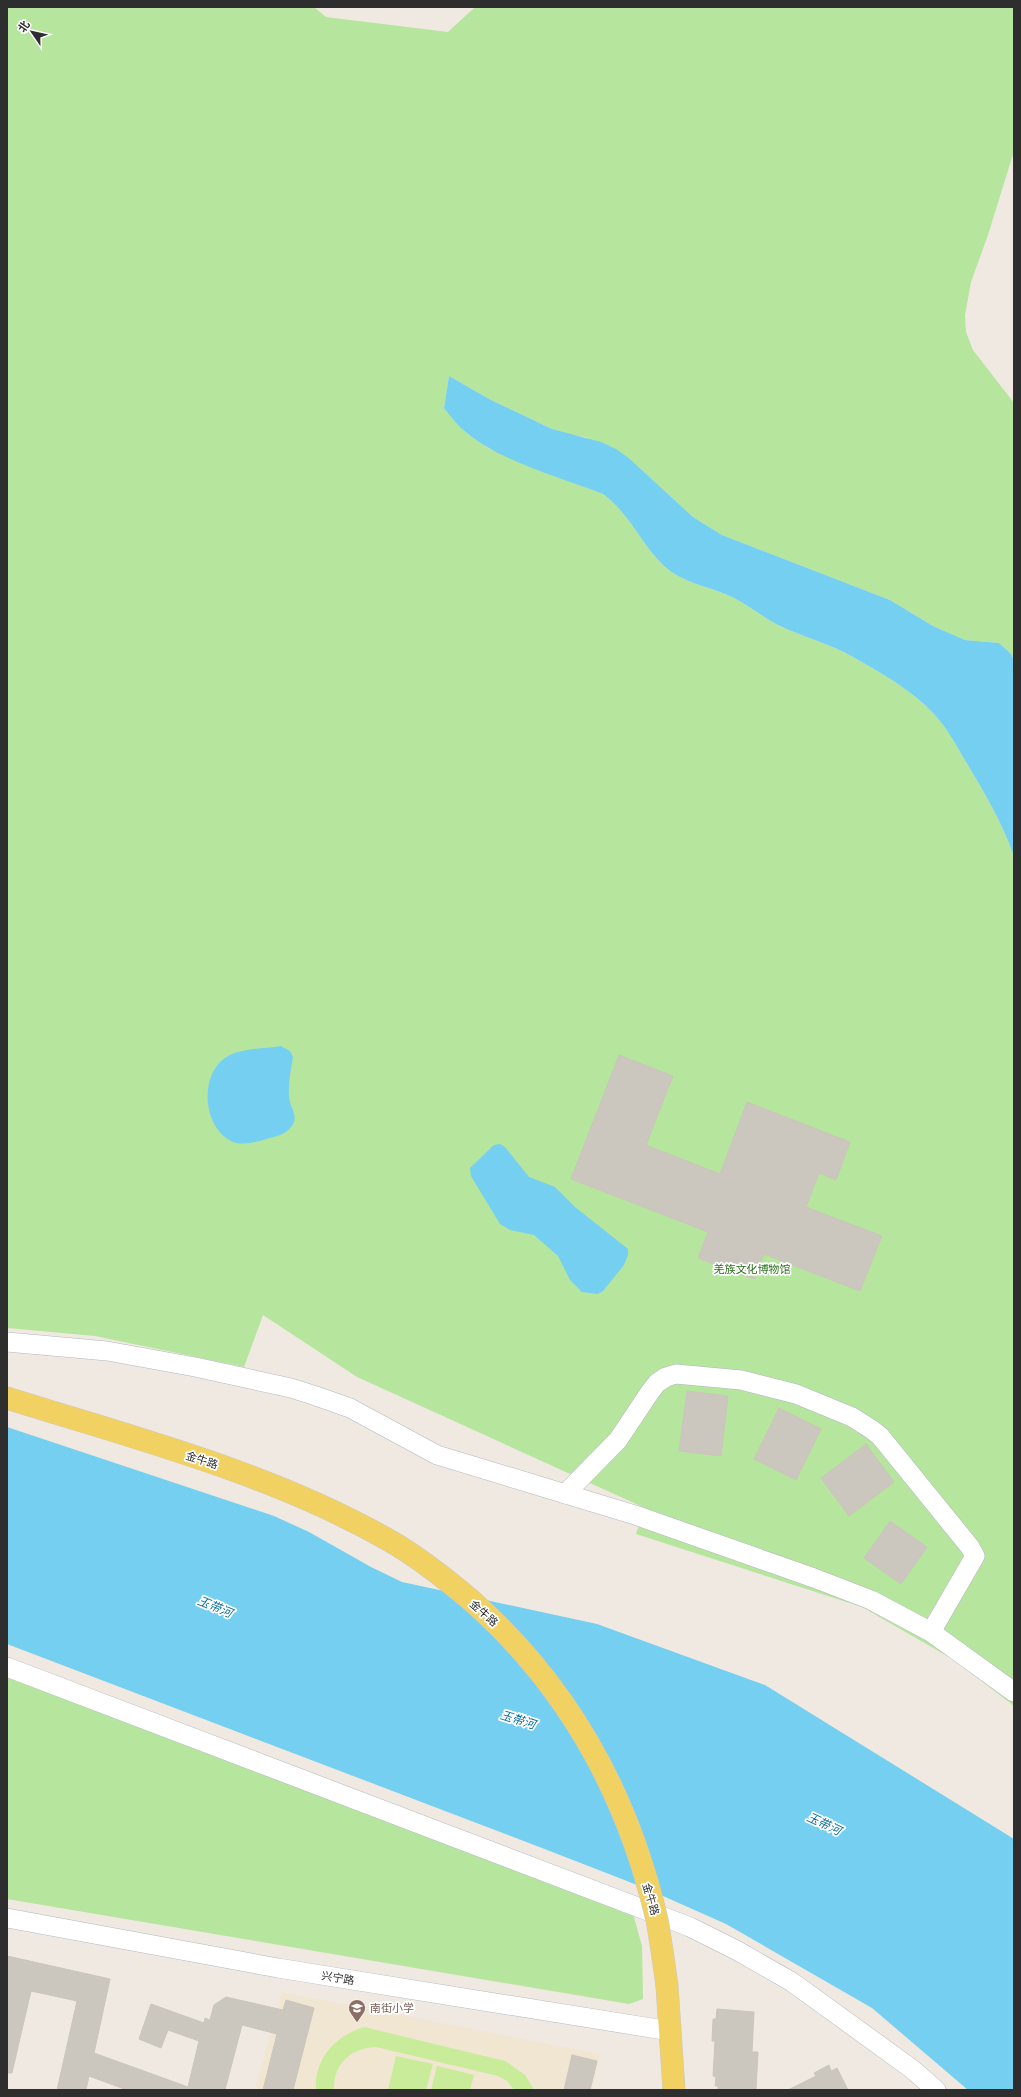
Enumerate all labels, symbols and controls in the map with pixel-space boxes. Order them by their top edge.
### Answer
north arrow [12,12,52,52]
text: 北 [16,18,33,35]
park label: 羌族文化博物馆 [714,1263,791,1276]
street label: 金牛路 [184,1449,220,1472]
water label: 玉带河 [196,1594,236,1621]
street label: 金牛路 [467,1598,500,1629]
water label: 玉带河 [499,1708,539,1733]
water label: 玉带河 [805,1810,845,1839]
street label: 金牛路 [640,1881,661,1917]
street label: 兴宁路 [321,1969,355,1987]
school or university icon: 南街小学 [347,1998,367,2023]
place label: 南街小学 [370,2002,414,2015]

